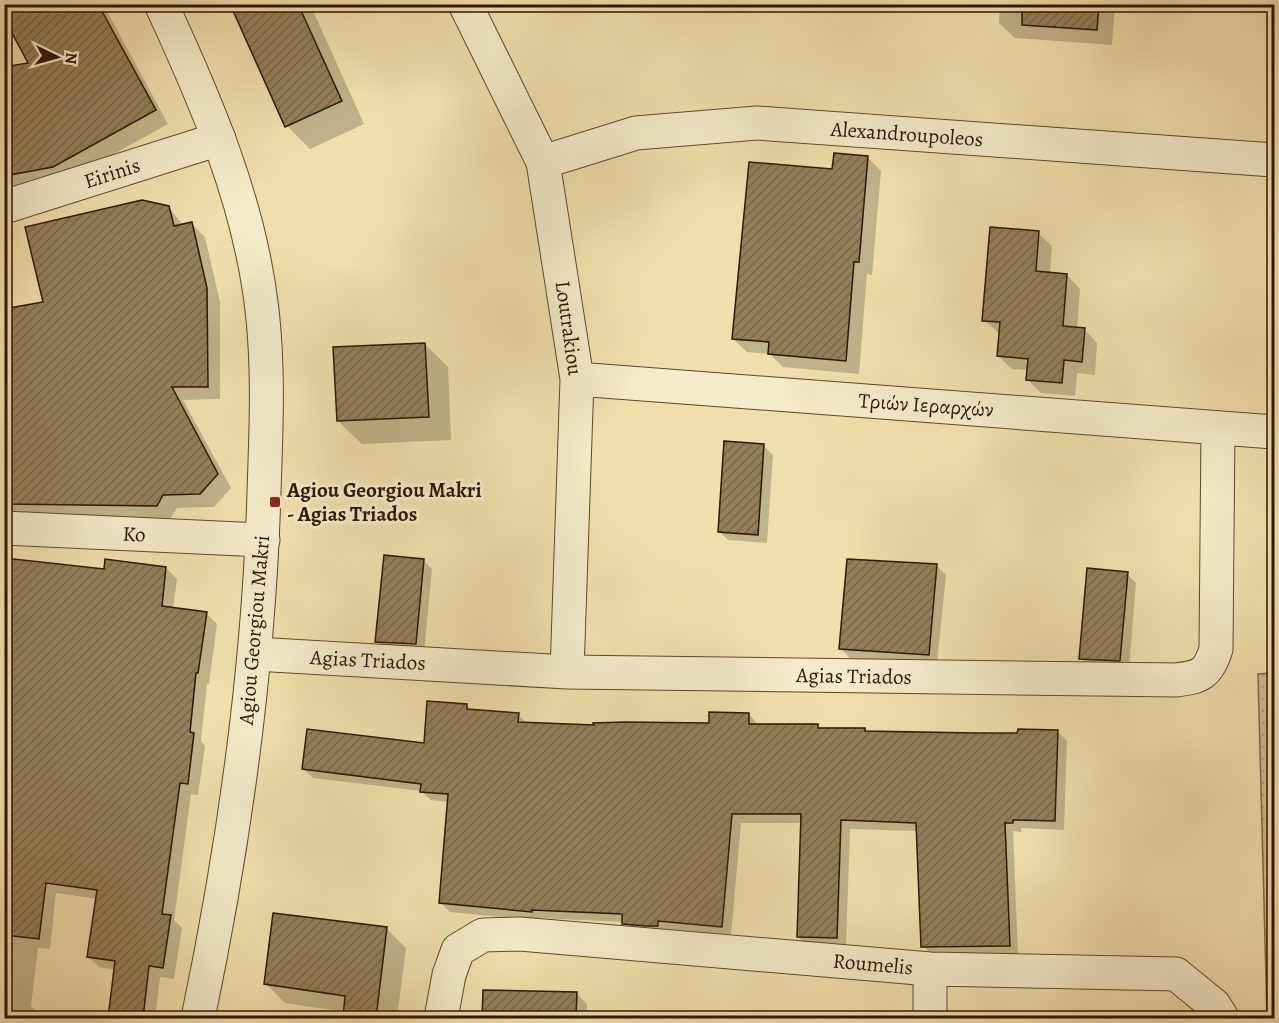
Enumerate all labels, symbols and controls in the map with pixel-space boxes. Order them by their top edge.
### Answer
north arrow [27,27,87,87]
text: N [59,51,82,65]
street label: Alexandroupoleos [829,115,984,153]
street label: Eirinis [80,151,144,195]
street label: Loutrakiou [549,279,590,378]
street label: Τριών Ιεραρχών [858,386,995,424]
place label: Agiou Georgiou Makri - Agias Triados [286,476,482,528]
marker: Agiou Georgiou Makri - Agias Triados [268,495,282,509]
street label: Ko [122,519,146,549]
street label: Agiou Georgiou Makri [232,534,276,727]
street label: Agias Triados [308,643,427,677]
street label: Agias Triados [795,661,912,691]
street label: Roumelis [832,947,914,981]

